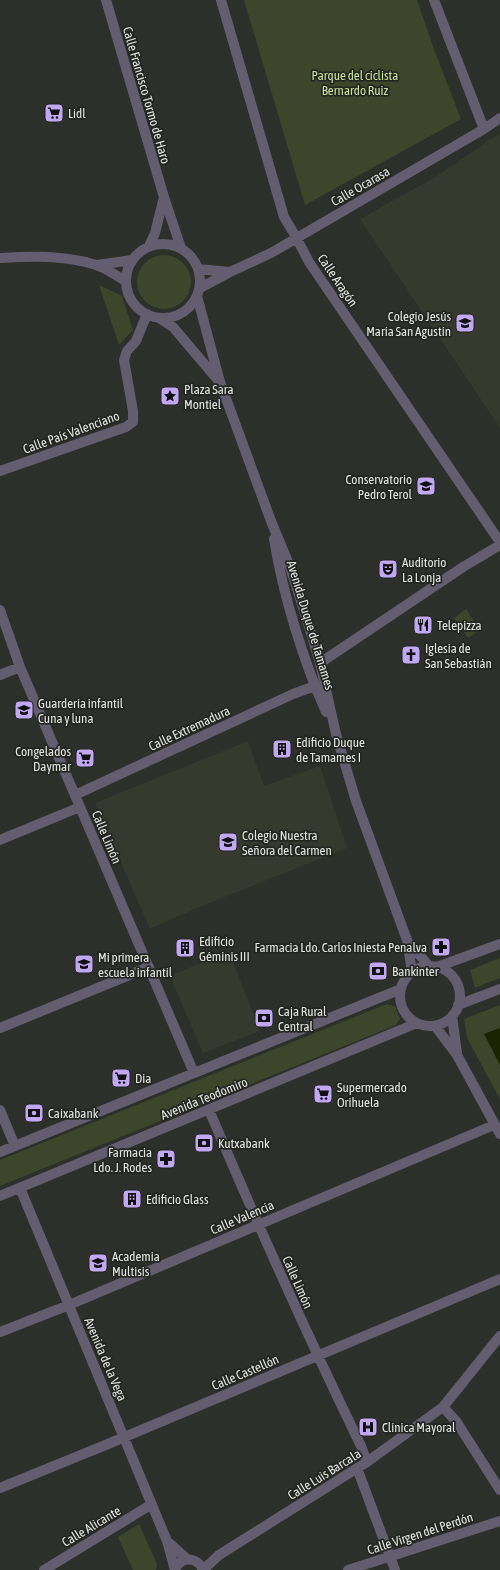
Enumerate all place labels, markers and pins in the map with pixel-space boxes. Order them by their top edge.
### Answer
supermarket icon: Lidl [43,102,65,124]
place label: Lidl [68,106,86,121]
place label: Colegio Jesús María San Agustín [366,309,451,339]
school or university icon: Colegio Jesús María San Agustín [454,312,476,334]
place label: Plaza Sara Montiel [184,382,234,412]
place icon: Plaza Sara Montiel [159,385,181,407]
place label: Conservatorio Pedro Terol [345,472,413,502]
school or university icon: Conservatorio Pedro Terol [415,475,437,497]
place label: Auditorio La Lonja [402,555,446,585]
theatre icon: Auditorio La Lonja [377,558,399,580]
restaurant icon: Telepizza [412,614,434,636]
place label: Telepizza [437,618,482,633]
place label: Iglesia de San Sebastián [425,641,492,671]
church icon: Iglesia de San Sebastián [400,644,422,666]
place label: Guardería infantil Cuna y luna [38,696,124,726]
school or university icon: Guardería infantil Cuna y luna [13,699,35,721]
place label: Edificio Duque de Tamames I [296,735,365,765]
building icon: Edificio Duque de Tamames I [271,738,293,760]
place label: Congelados Daymar [15,744,71,774]
supermarket icon: Congelados Daymar [74,747,96,769]
place label: Colegio Nuestra Señora del Carmen [242,828,332,858]
school or university icon: Colegio Nuestra Señora del Carmen [217,831,239,853]
place label: Edificio Géminis III [199,934,250,964]
pharmacy icon: Farmacia Ldo. Carlos Iniesta Penalva [430,936,452,958]
building icon: Edificio Géminis III [174,937,196,959]
place label: Farmacia Ldo. Carlos Iniesta Penalva [254,940,427,955]
place label: Mi primera escuela infantil [98,950,173,980]
school or university icon: Mi primera escuela infantil [73,953,95,975]
bank icon: Bankinter [367,960,389,982]
place label: Bankinter [392,964,439,979]
place label: Caja Rural Central [278,1004,327,1034]
bank icon: Caja Rural Central [253,1007,275,1029]
supermarket icon: Dia [110,1067,132,1089]
place label: Dia [135,1071,151,1086]
place label: Supermercado Orihuela [337,1080,407,1110]
supermarket icon: Supermercado Orihuela [312,1083,334,1105]
bank icon: Caixabank [23,1102,45,1124]
place label: Caixabank [48,1106,99,1121]
bank icon: Kutxabank [193,1132,215,1154]
place label: Kutxabank [218,1136,270,1151]
place label: Farmacia Ldo. J. Rodes [93,1145,152,1175]
pharmacy icon: Farmacia Ldo. J. Rodes [155,1148,177,1170]
building icon: Edificio Glass [121,1188,143,1210]
place label: Edificio Glass [146,1192,209,1207]
place label: Academia Multisis [112,1249,160,1279]
school or university icon: Academia Multisis [87,1252,109,1274]
hospital icon: Clínica Mayoral [357,1416,379,1438]
place label: Clínica Mayoral [382,1420,456,1435]

